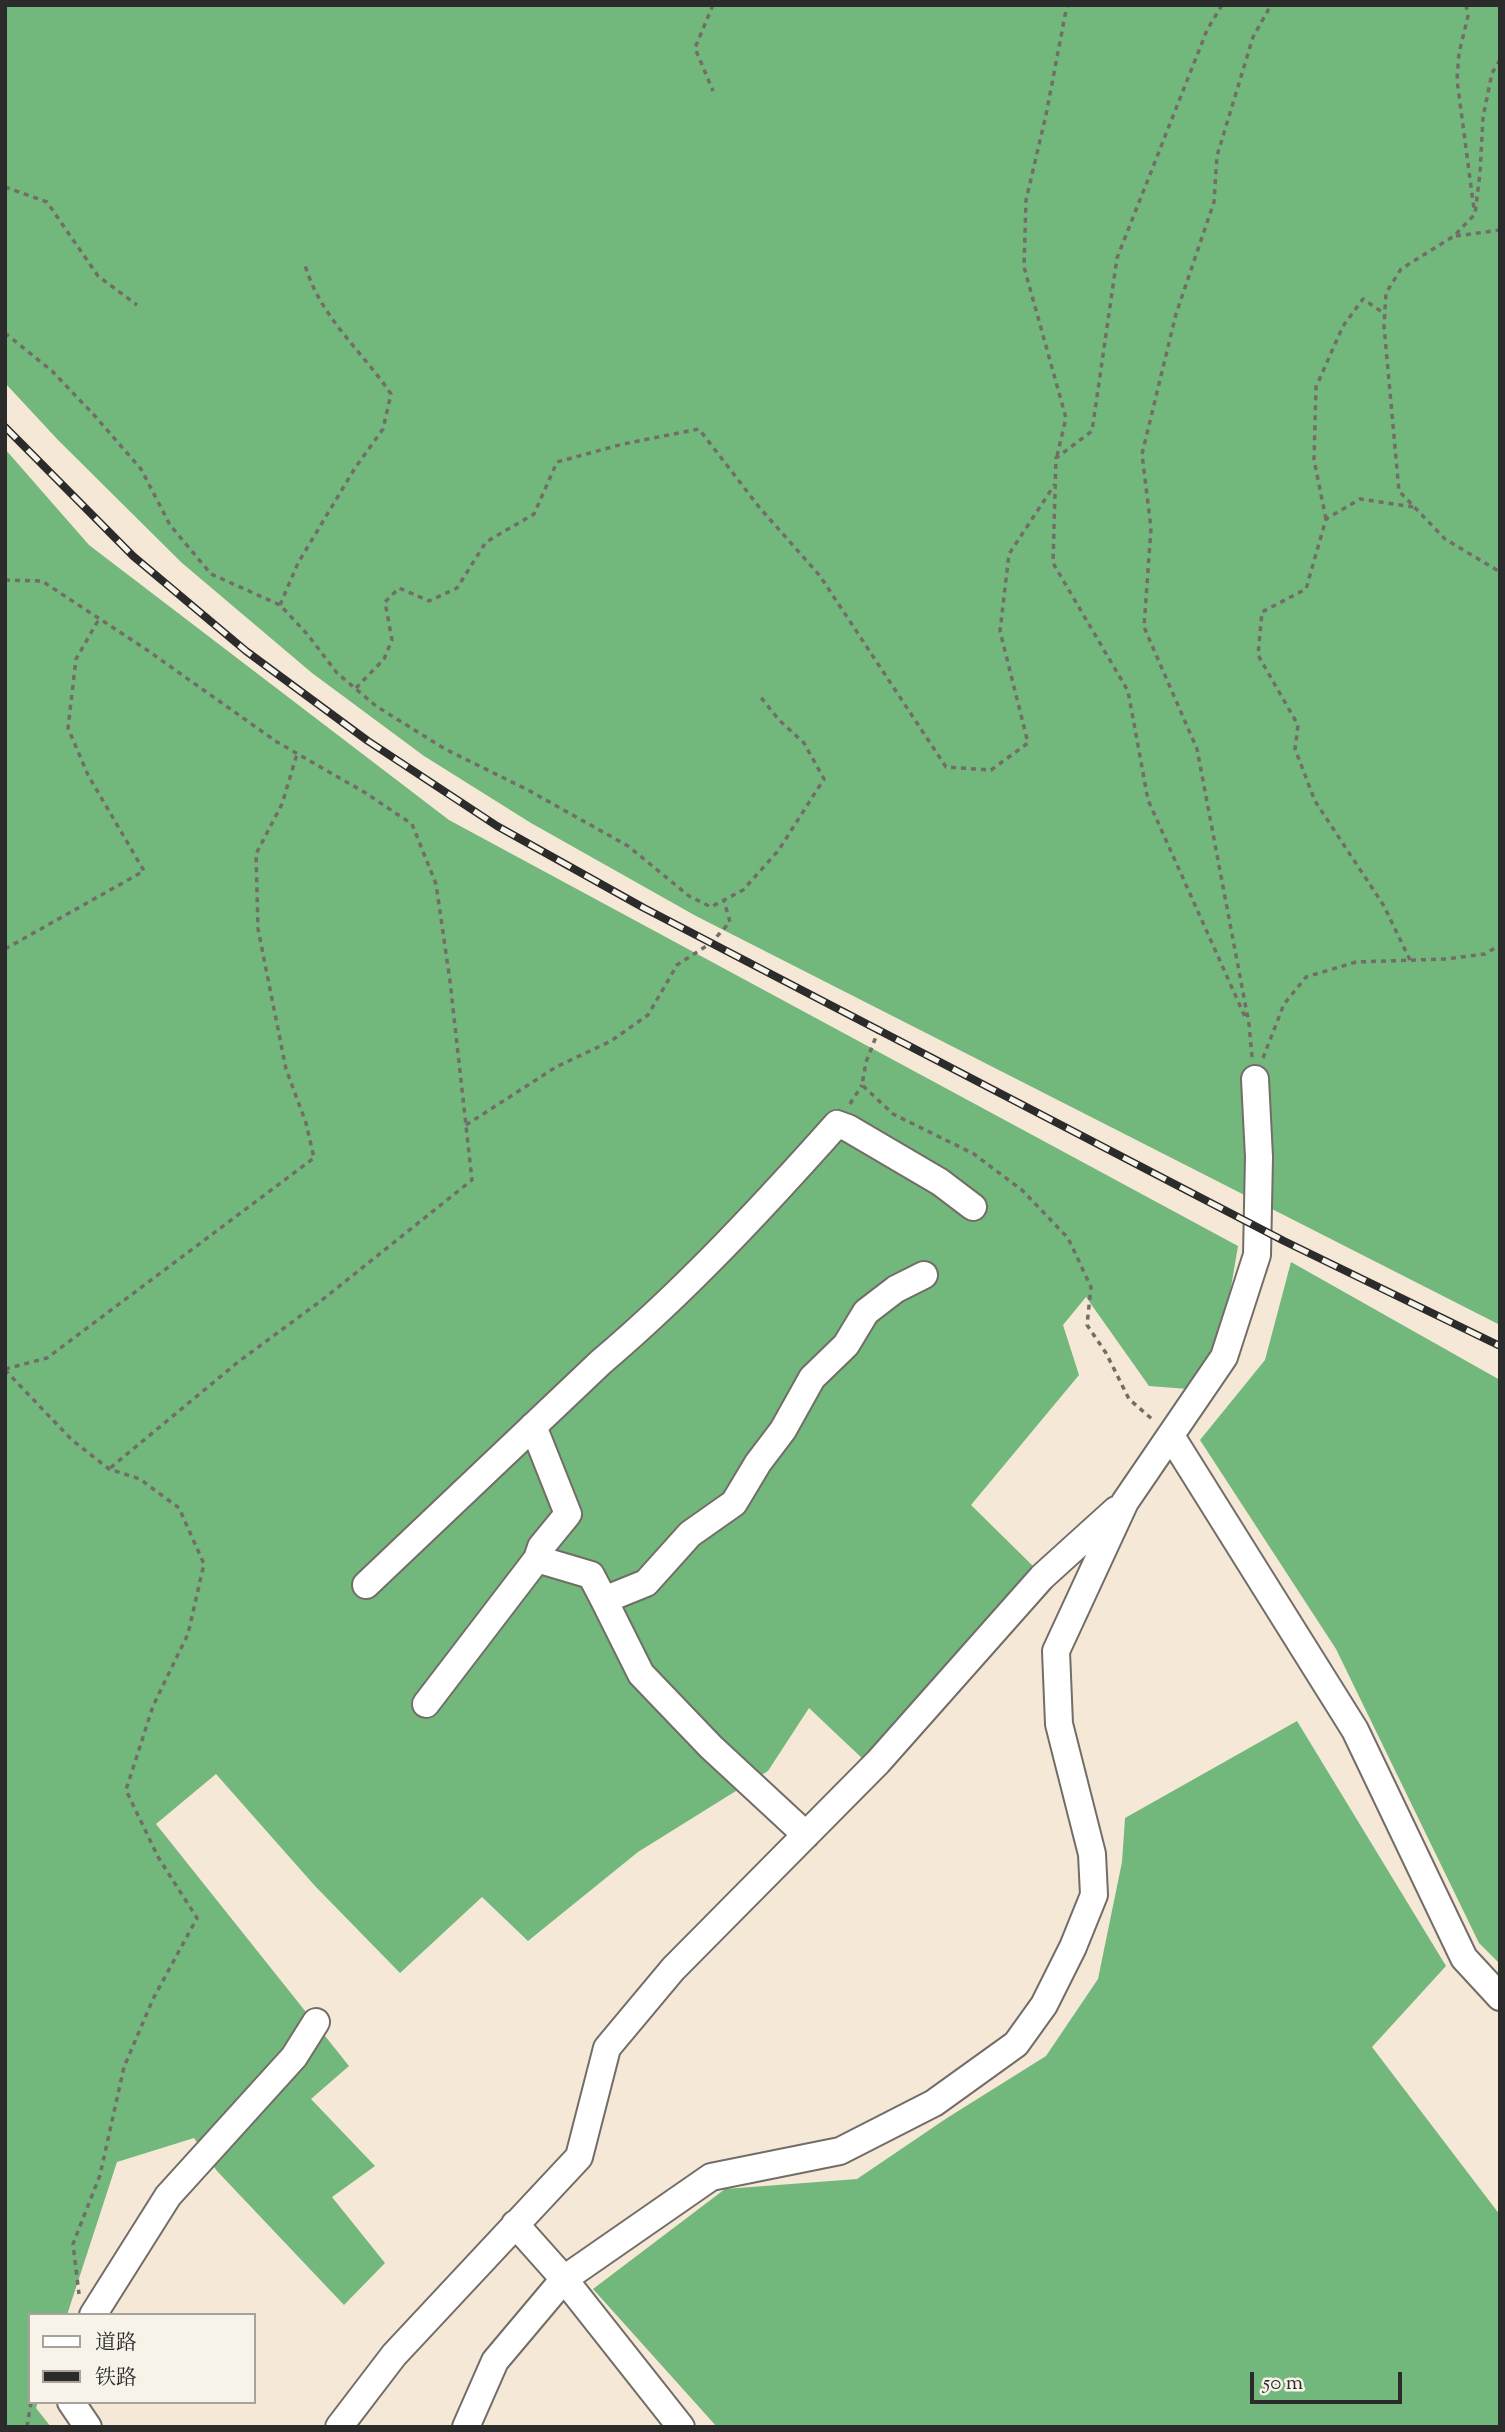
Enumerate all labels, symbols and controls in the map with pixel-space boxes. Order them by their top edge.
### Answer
legend [28,2313,256,2404]
text: 道路 [95,2329,137,2359]
scale bar [1253,2358,1405,2402]
text: 铁路 [95,2364,137,2394]
text: 50 m [1263,2369,1303,2399]

